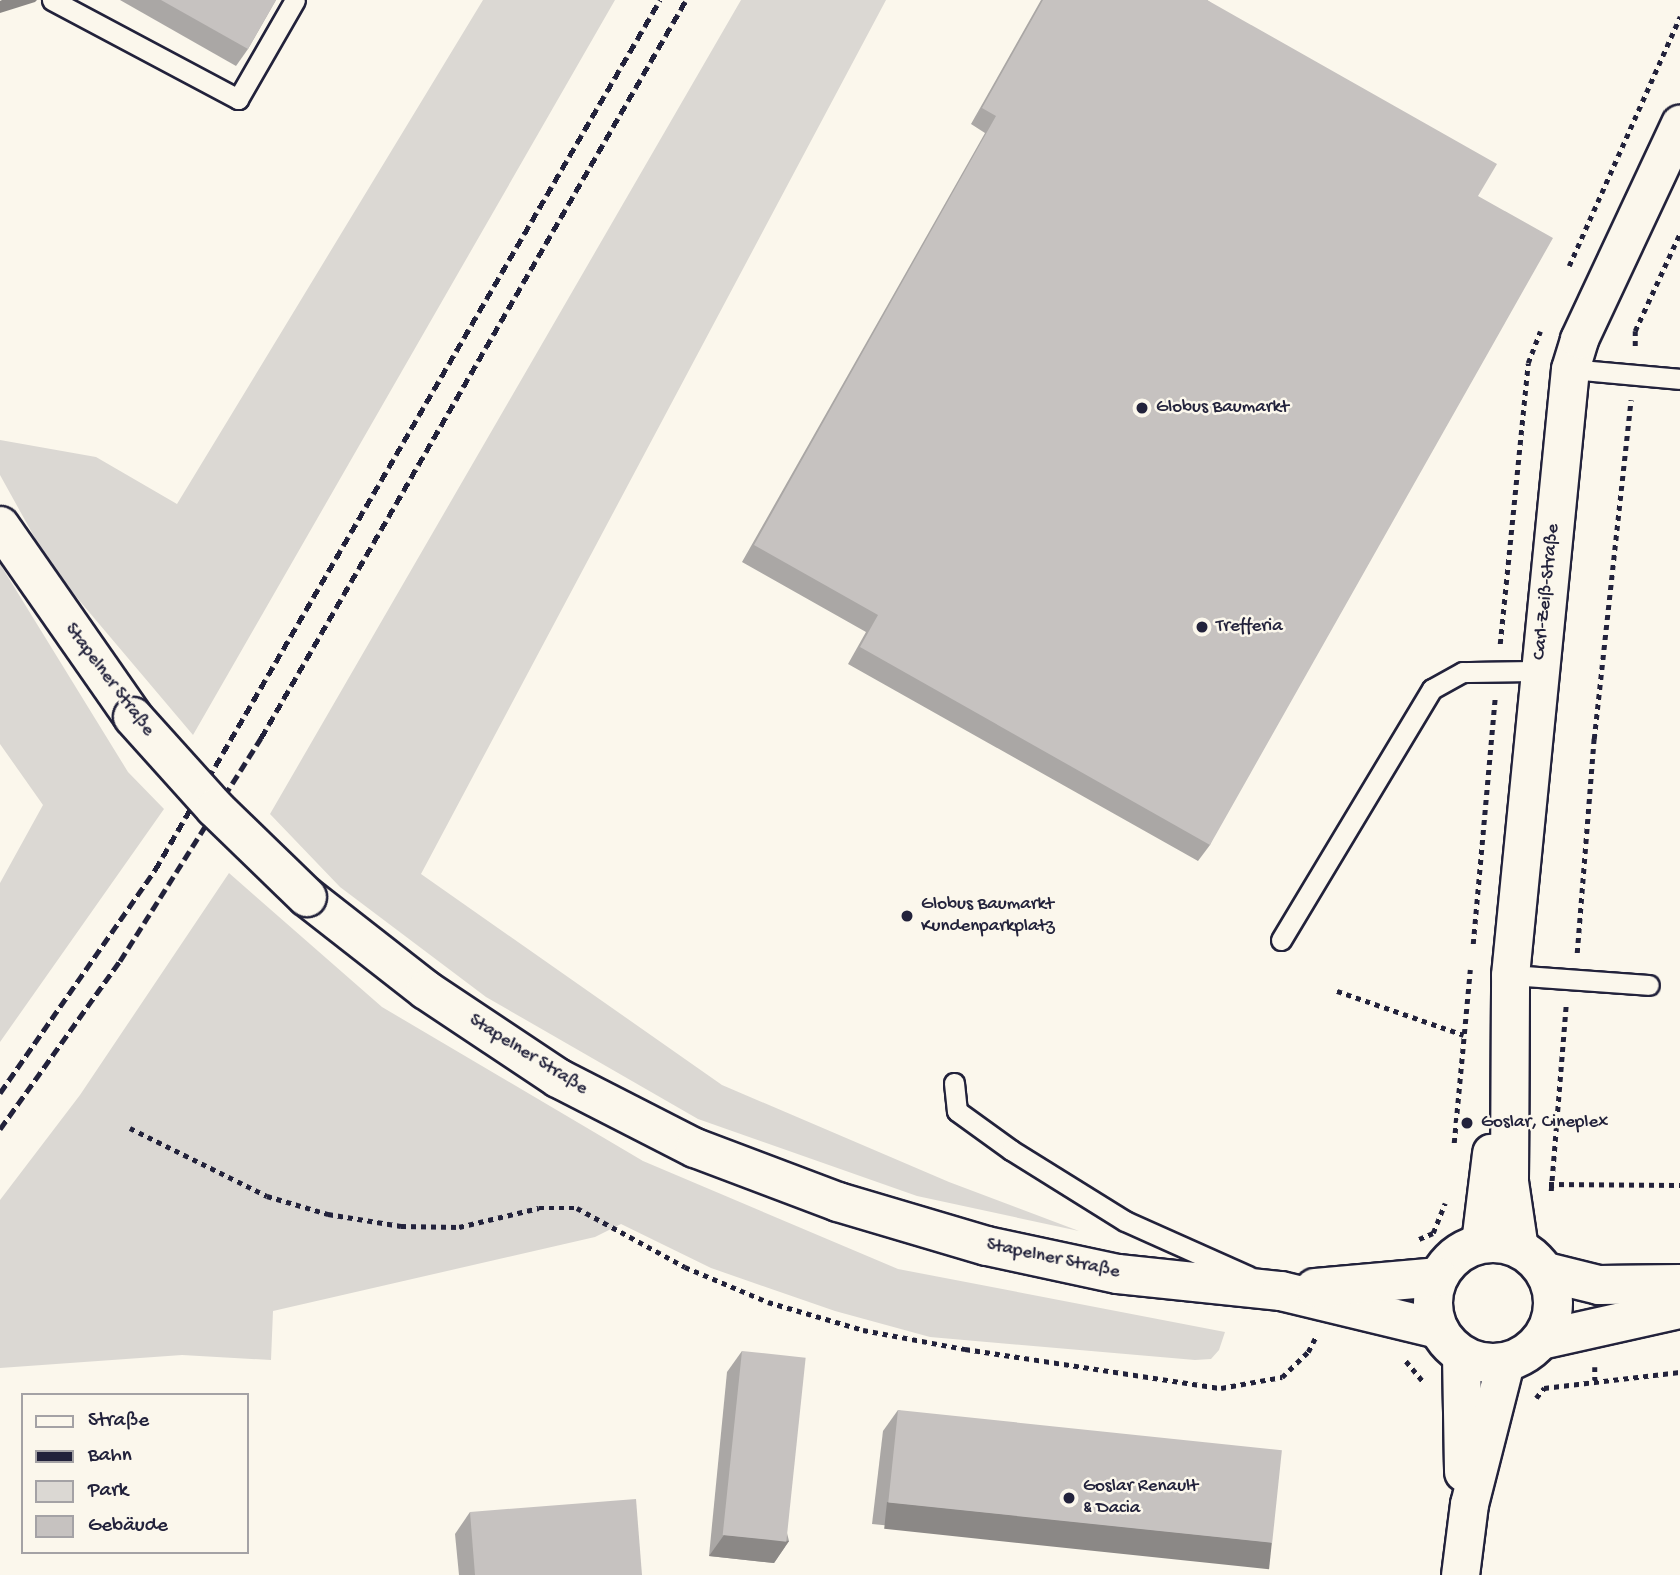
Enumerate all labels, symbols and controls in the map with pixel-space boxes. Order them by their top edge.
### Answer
place label: Globus Baumarkt [1156,397,1289,419]
marker: Globus Baumarkt [1134,400,1150,416]
street label: Carl-Zeiß-Straße [1529,523,1565,661]
place label: Trefferia [1216,616,1283,638]
street label: Stapelner Straße [59,619,159,741]
marker: Trefferia [1194,619,1210,635]
place label: Globus Baumarkt Kundenparkplatz [921,894,1055,938]
marker: Globus Baumarkt Kundenparkplatz [899,908,915,924]
street label: Stapelner Straße [464,1009,592,1101]
place label: Goslar, Cineplex [1481,1112,1608,1134]
marker: Goslar, Cineplex [1459,1115,1475,1131]
street label: Stapelner Straße [984,1234,1122,1284]
legend [21,1393,248,1554]
text: Straße [88,1409,149,1434]
text: Bahn [88,1444,132,1469]
place label: Goslar Renault & Dacia [1083,1476,1198,1520]
text: Park [88,1479,128,1504]
marker: Goslar Renault & Dacia [1061,1490,1077,1506]
text: Gebäude [88,1514,168,1539]

